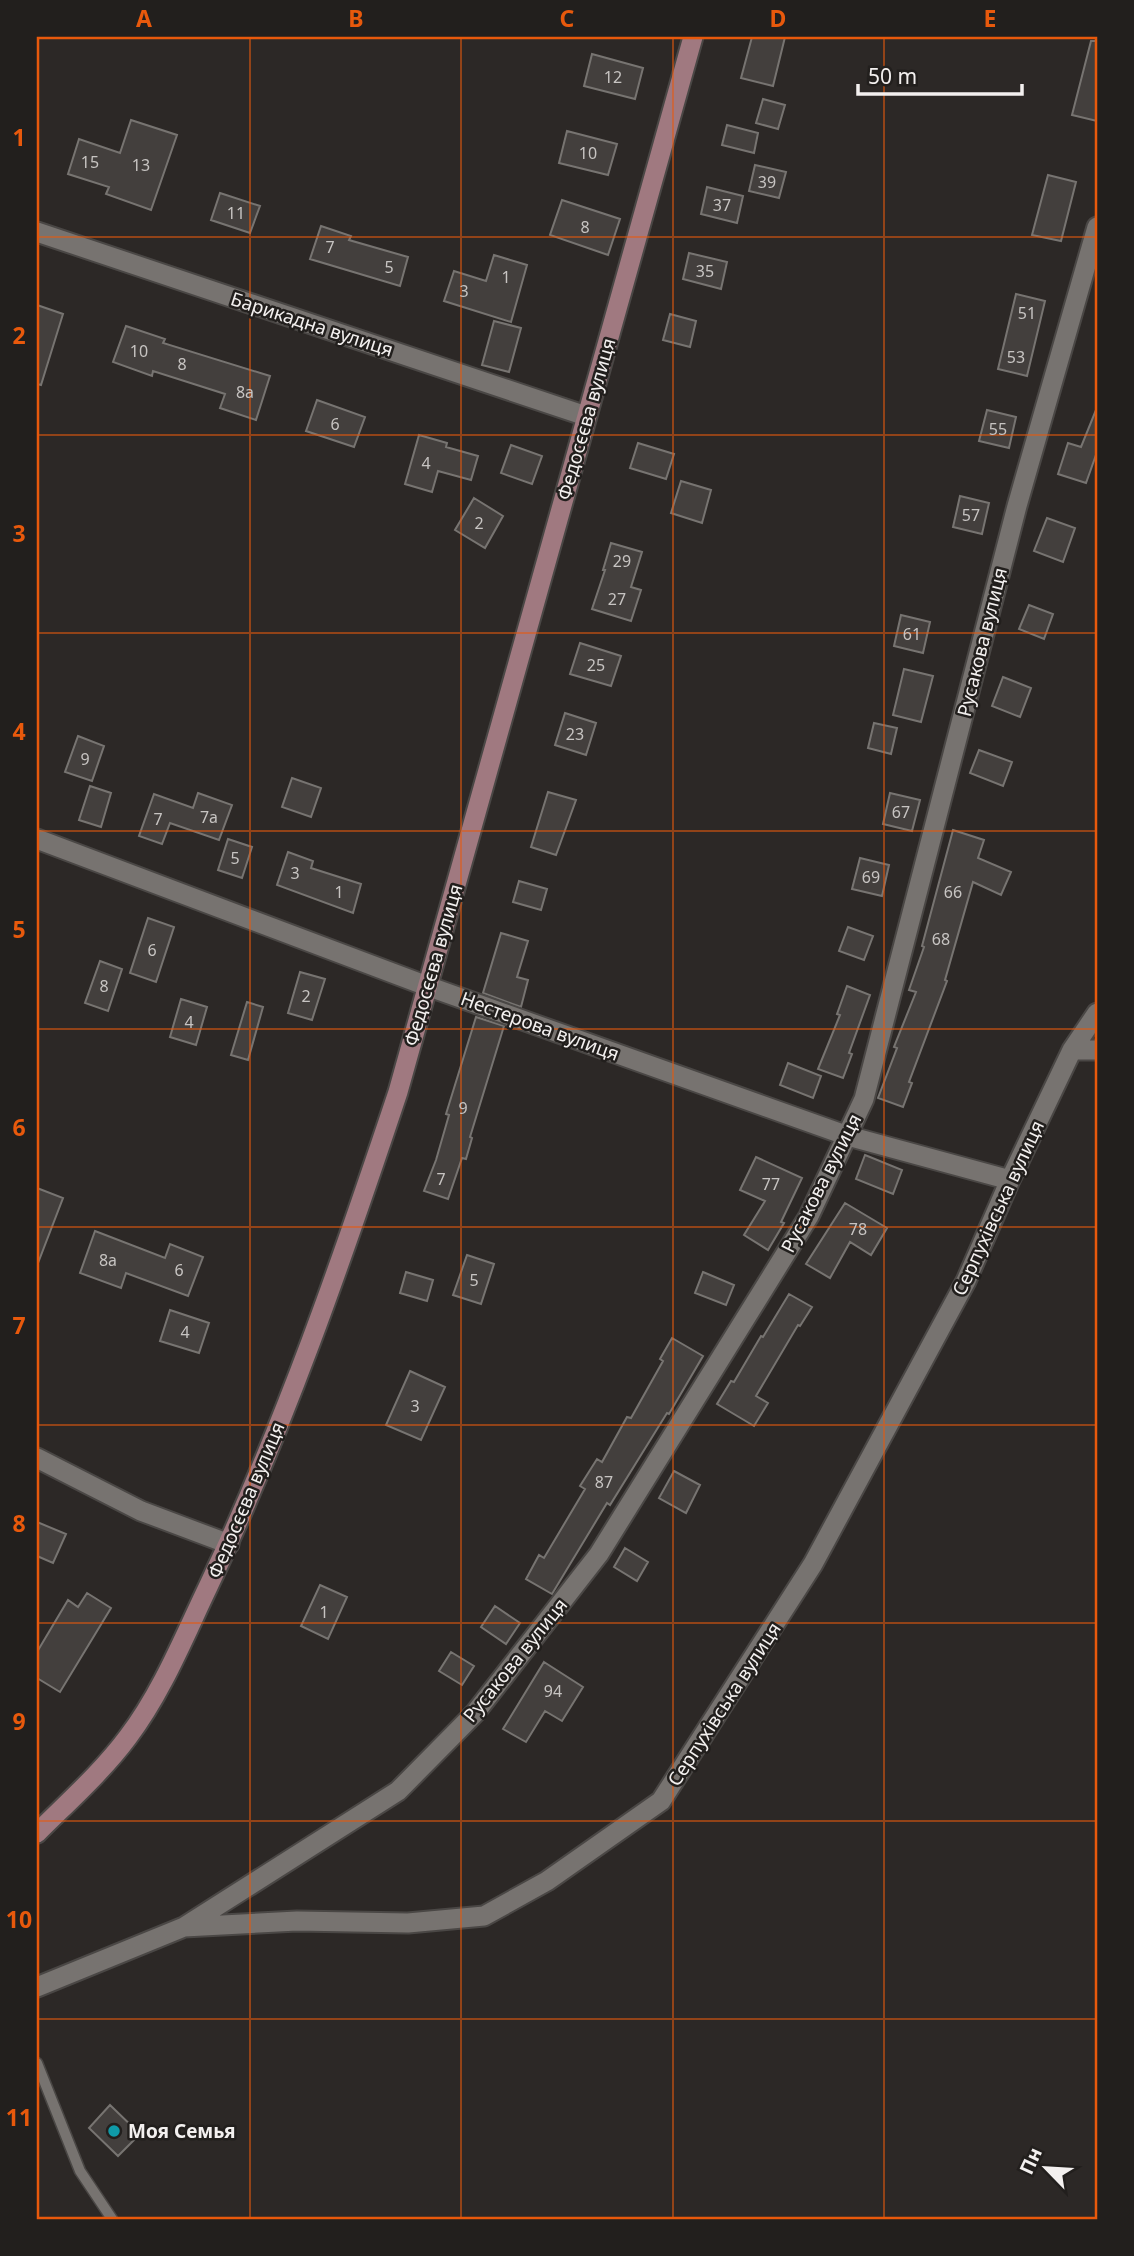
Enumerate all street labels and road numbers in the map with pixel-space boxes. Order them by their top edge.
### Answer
street label: Барикадна вулиця [227,285,397,363]
street label: Федосєєва вулиця [550,335,622,503]
street label: Русакова вулиця [951,565,1013,719]
street label: Федосєєва вулиця [397,881,469,1049]
street label: Нестерова вулиця [457,985,623,1067]
street label: Русакова вулиця [775,1109,867,1257]
street label: Серпухівська вулиця [946,1116,1050,1300]
street label: Федосєєва вулиця [201,1418,291,1582]
street label: Русакова вулиця [457,1593,573,1727]
street label: Серпухівська вулиця [661,1617,787,1791]

